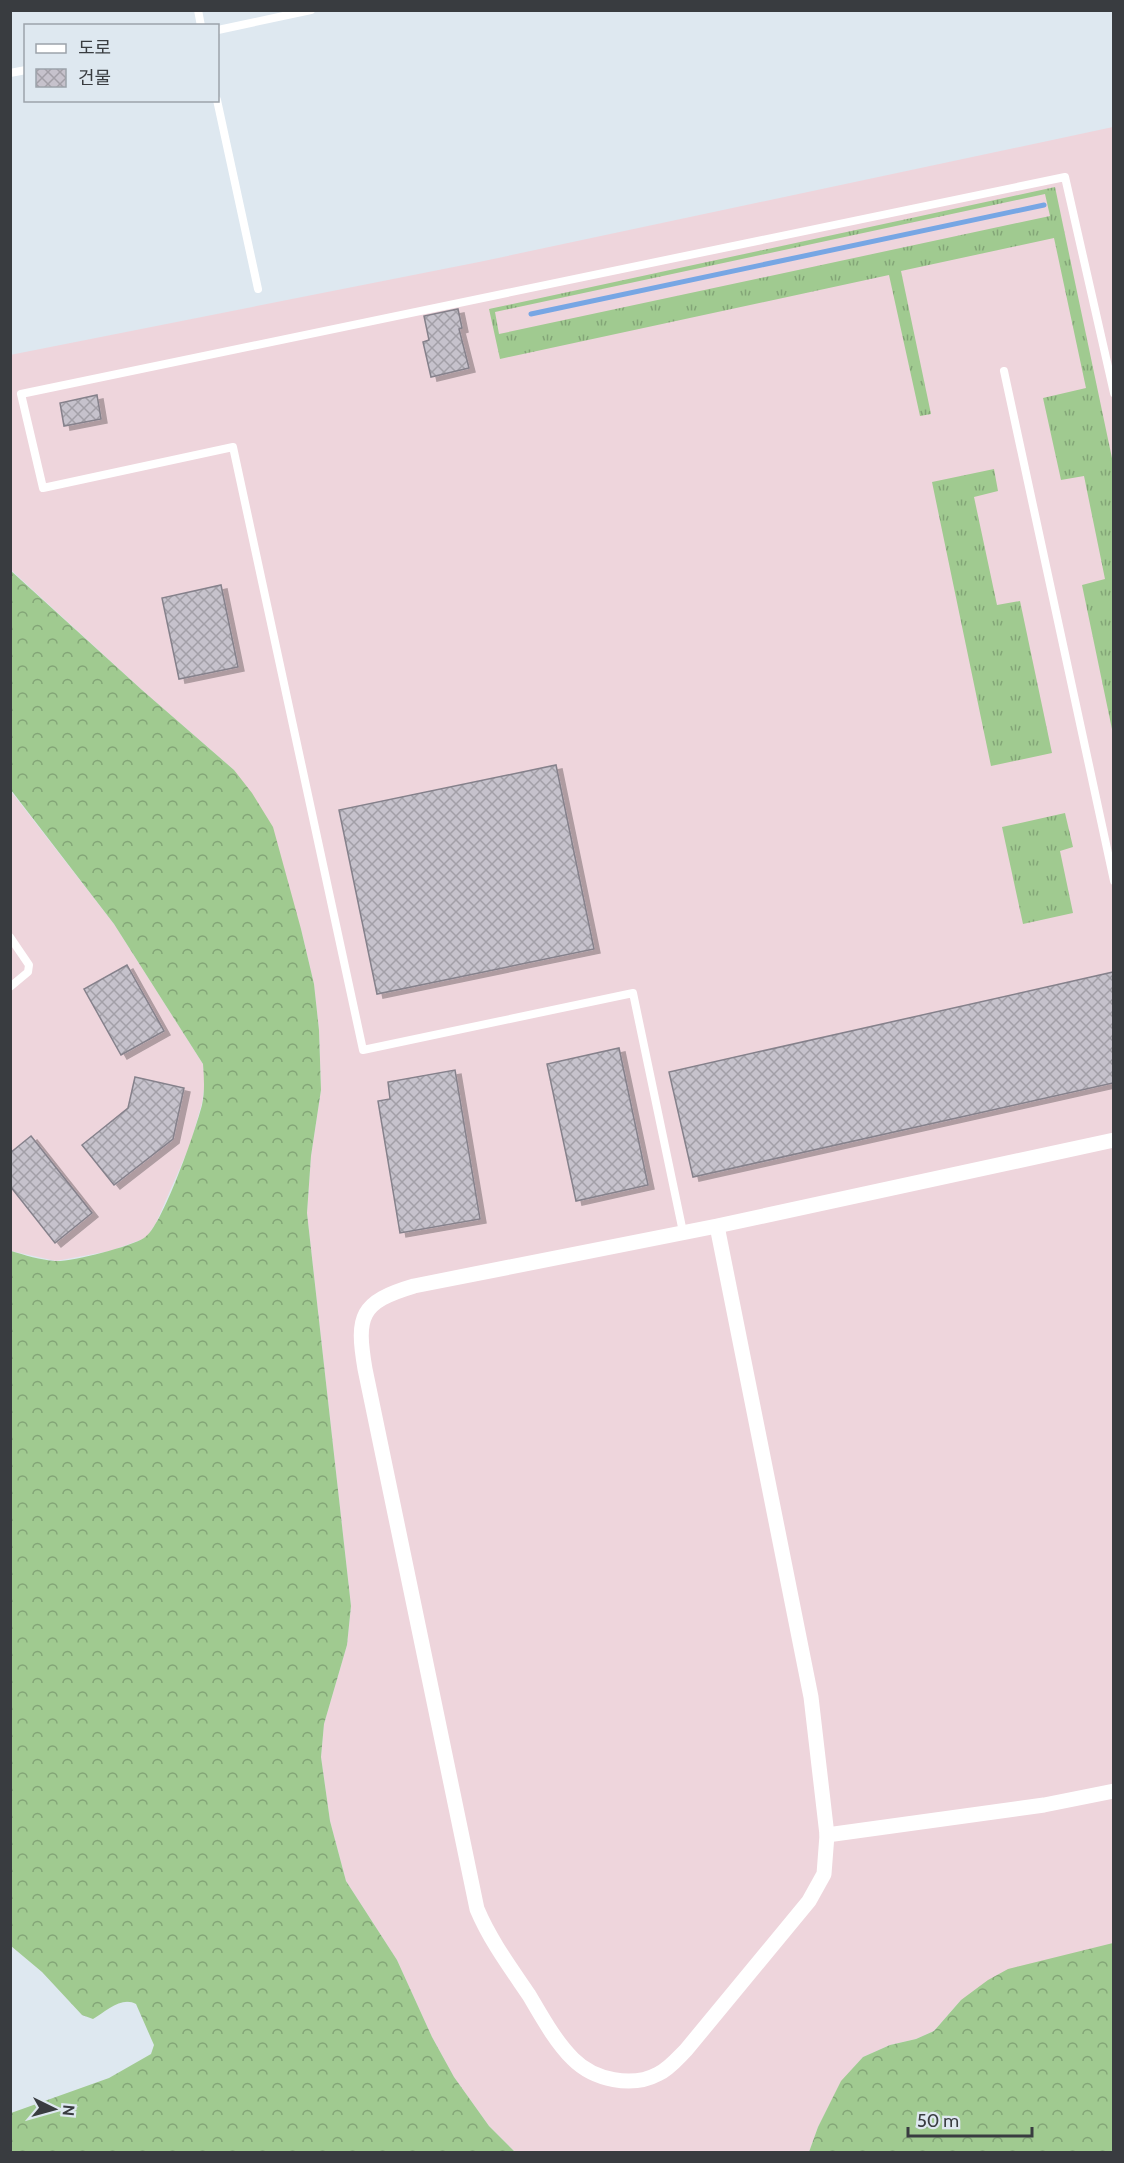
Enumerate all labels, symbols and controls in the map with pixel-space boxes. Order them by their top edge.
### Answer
legend [24,24,219,102]
text: 도로 [78,37,111,59]
text: 건물 [78,67,111,89]
north arrow [24,2079,84,2139]
scale bar [908,2100,1032,2138]
text: N [58,2104,78,2117]
text: 50 m [917,2110,959,2132]

